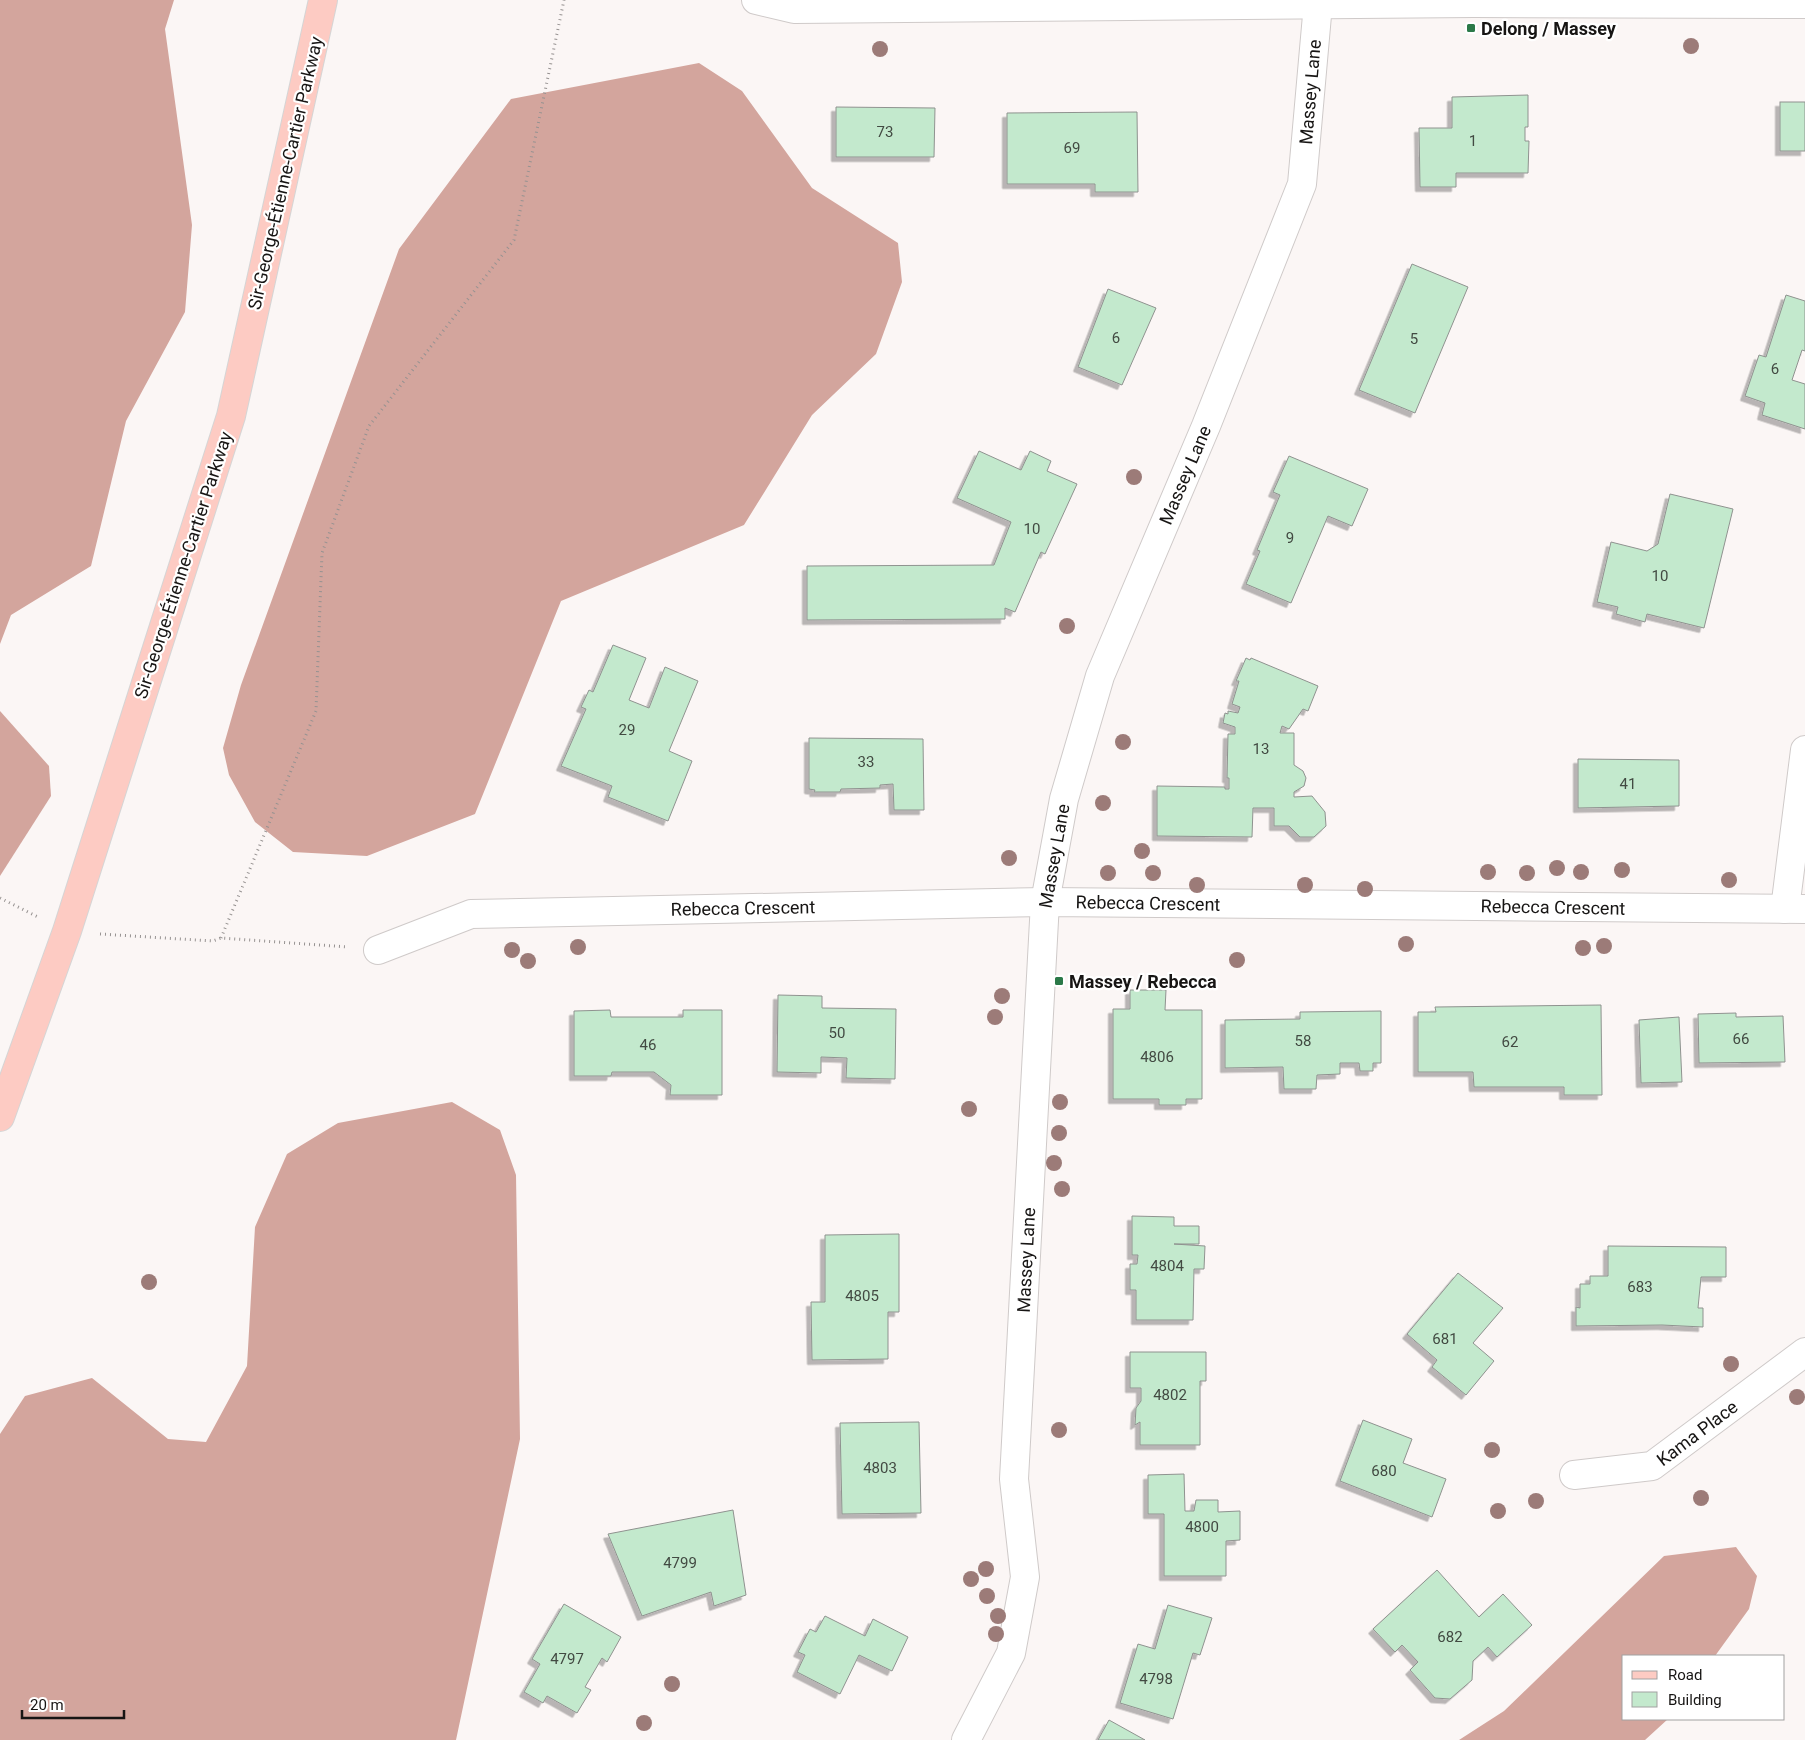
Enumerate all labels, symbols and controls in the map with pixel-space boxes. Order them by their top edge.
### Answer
place label: Delong / Massey [1481,18,1617,39]
marker: Delong / Massey [1465,22,1477,34]
street label: Sir-George-Étienne-Cartier Parkway [243,34,327,312]
street label: Massey Lane [1295,39,1325,145]
house number: 73 [877,123,893,141]
house number: 1 [1469,132,1477,150]
house number: 69 [1064,139,1080,157]
house number: 6 [1112,329,1120,347]
house number: 5 [1410,330,1418,348]
house number: 6 [1771,360,1779,378]
street label: Massey Lane [1155,422,1215,528]
street label: Sir-George-Étienne-Cartier Parkway [130,428,236,701]
house number: 10 [1024,520,1040,538]
house number: 9 [1286,529,1294,547]
house number: 10 [1652,567,1668,585]
house number: 29 [619,721,635,739]
house number: 13 [1253,740,1269,758]
house number: 33 [858,753,874,771]
house number: 41 [1620,775,1636,793]
street label: Massey Lane [1035,802,1073,910]
street label: Rebecca Crescent [1075,891,1221,915]
street label: Rebecca Crescent [1480,895,1626,919]
street label: Rebecca Crescent [670,896,816,920]
place label: Massey / Rebecca [1069,971,1217,992]
marker: Massey / Rebecca [1053,975,1065,987]
house number: 50 [829,1024,845,1042]
house number: 66 [1733,1030,1749,1048]
house number: 58 [1295,1032,1311,1050]
house number: 62 [1502,1033,1518,1051]
house number: 46 [640,1036,656,1054]
house number: 4806 [1140,1048,1174,1066]
street label: Massey Lane [1013,1207,1039,1313]
house number: 4804 [1150,1257,1184,1275]
house number: 683 [1627,1278,1653,1296]
house number: 4805 [845,1287,879,1305]
house number: 681 [1432,1330,1458,1348]
house number: 4802 [1153,1386,1187,1404]
street label: Kama Place [1652,1396,1742,1470]
house number: 4803 [863,1459,897,1477]
house number: 680 [1371,1462,1397,1480]
house number: 4800 [1185,1518,1219,1536]
house number: 4799 [663,1554,697,1572]
house number: 682 [1437,1628,1463,1646]
house number: 4797 [550,1650,584,1668]
legend [1622,1655,1785,1720]
text: Road [1668,1666,1702,1684]
house number: 4798 [1139,1670,1173,1688]
scale bar [22,1688,125,1720]
text: Building [1668,1691,1722,1709]
text: 20 m [30,1696,64,1714]

